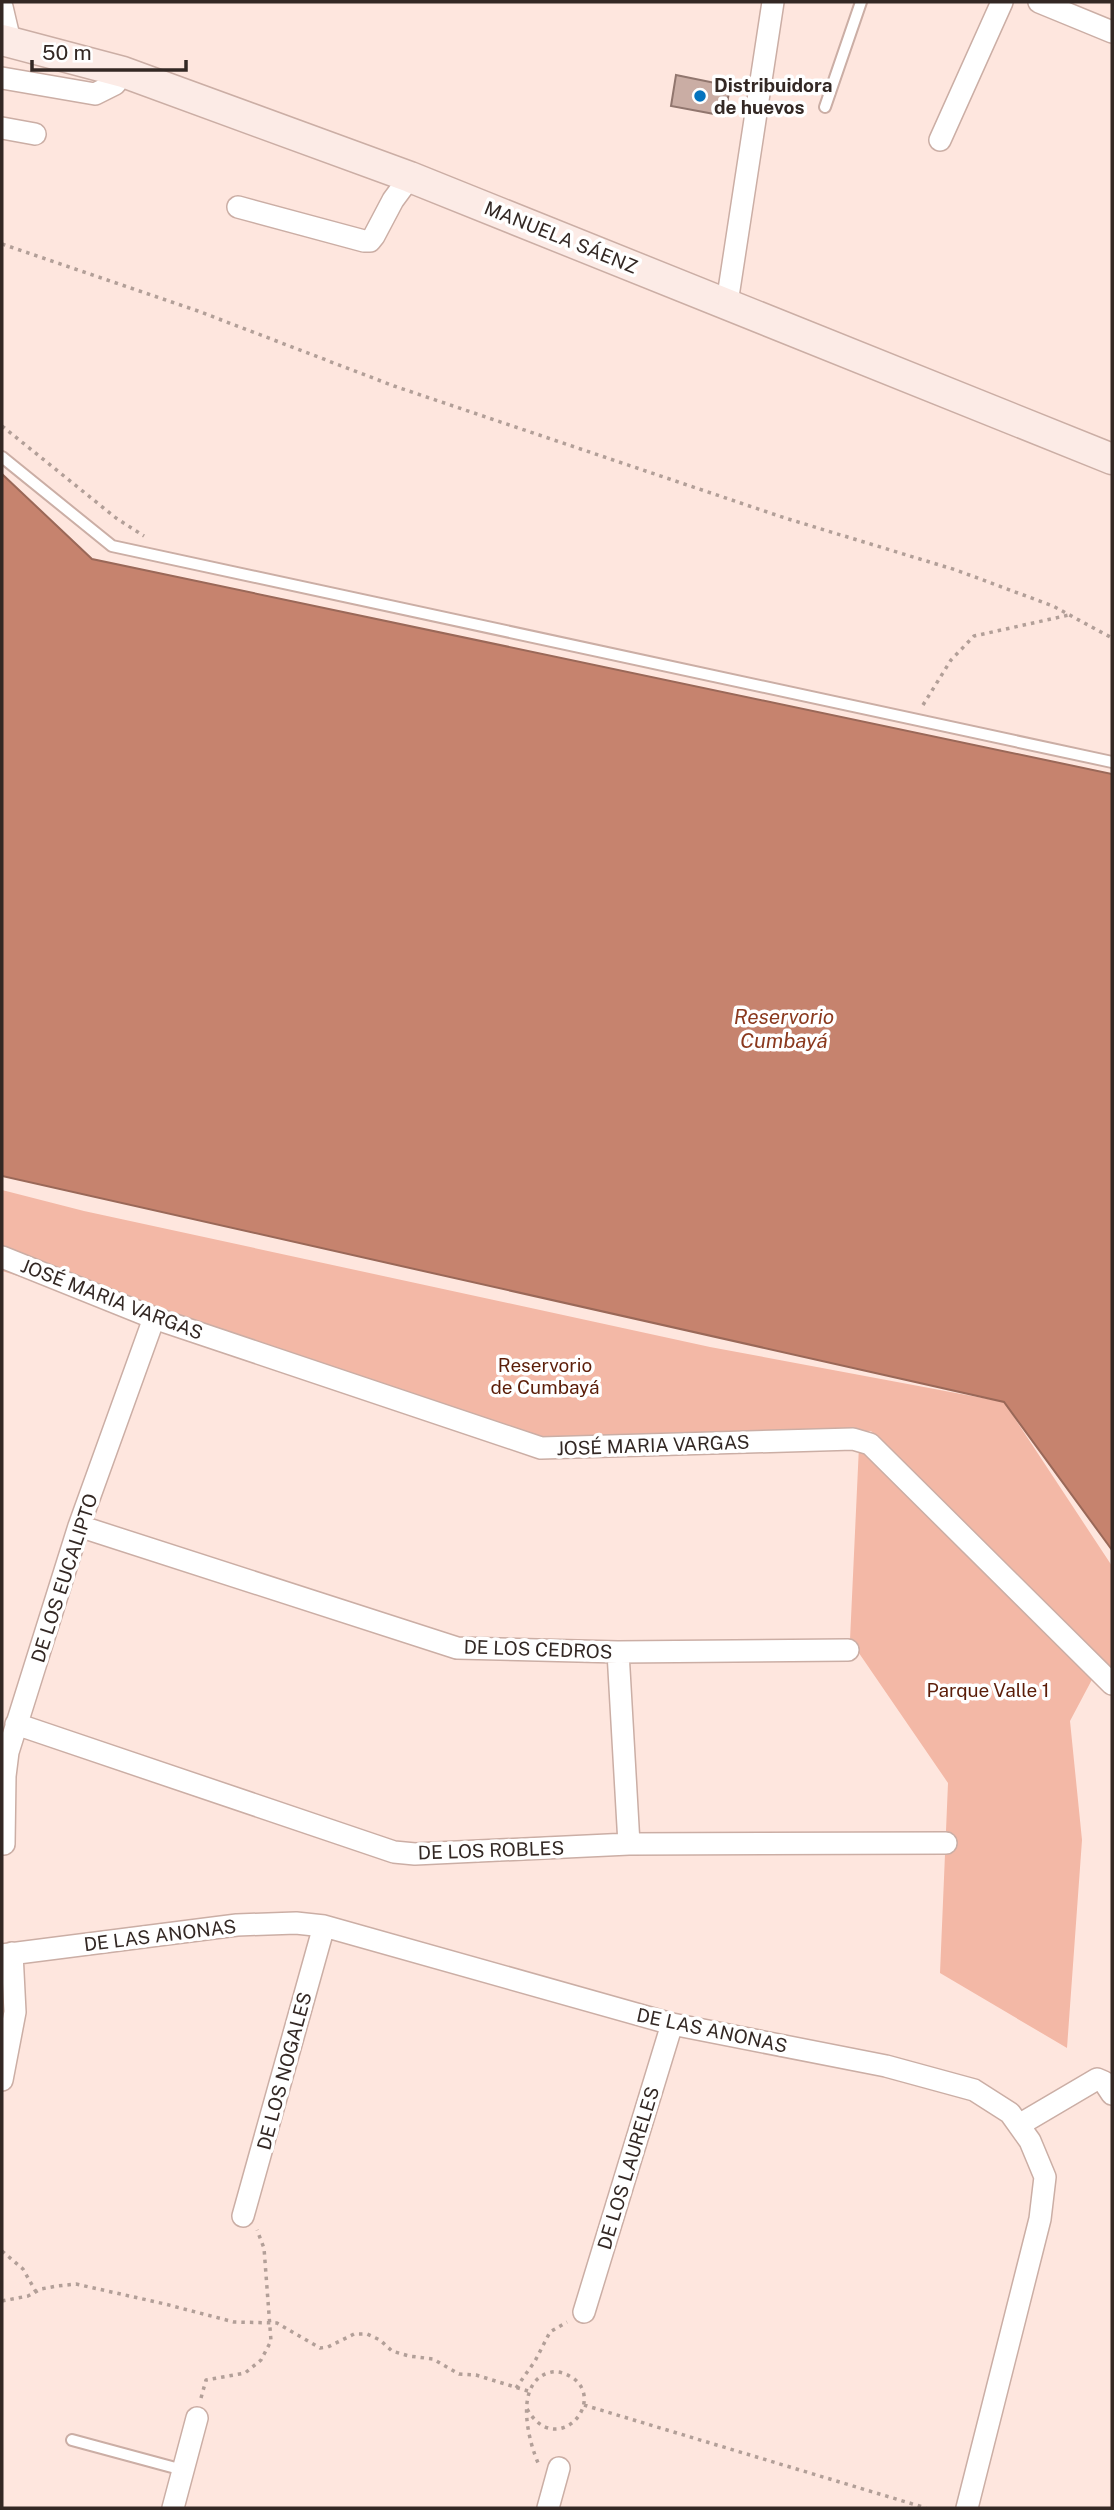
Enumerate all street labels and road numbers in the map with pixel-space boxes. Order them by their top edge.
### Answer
street label: MANUELA SÁENZ [481,196,641,278]
street label: JOSÉ MARIA VARGAS [18,1254,206,1344]
street label: JOSÉ MARIA VARGAS [556,1431,750,1459]
street label: DE LOS EUCALIPTO [26,1491,102,1665]
street label: DE LOS CEDROS [463,1635,613,1663]
street label: DE LOS ROBLES [417,1836,565,1864]
street label: DE LAS ANONAS [83,1915,237,1955]
street label: DE LOS NOGALES [252,1990,316,2152]
street label: DE LAS ANONAS [635,2003,789,2057]
street label: DE LOS LAURELES [593,2084,663,2252]

